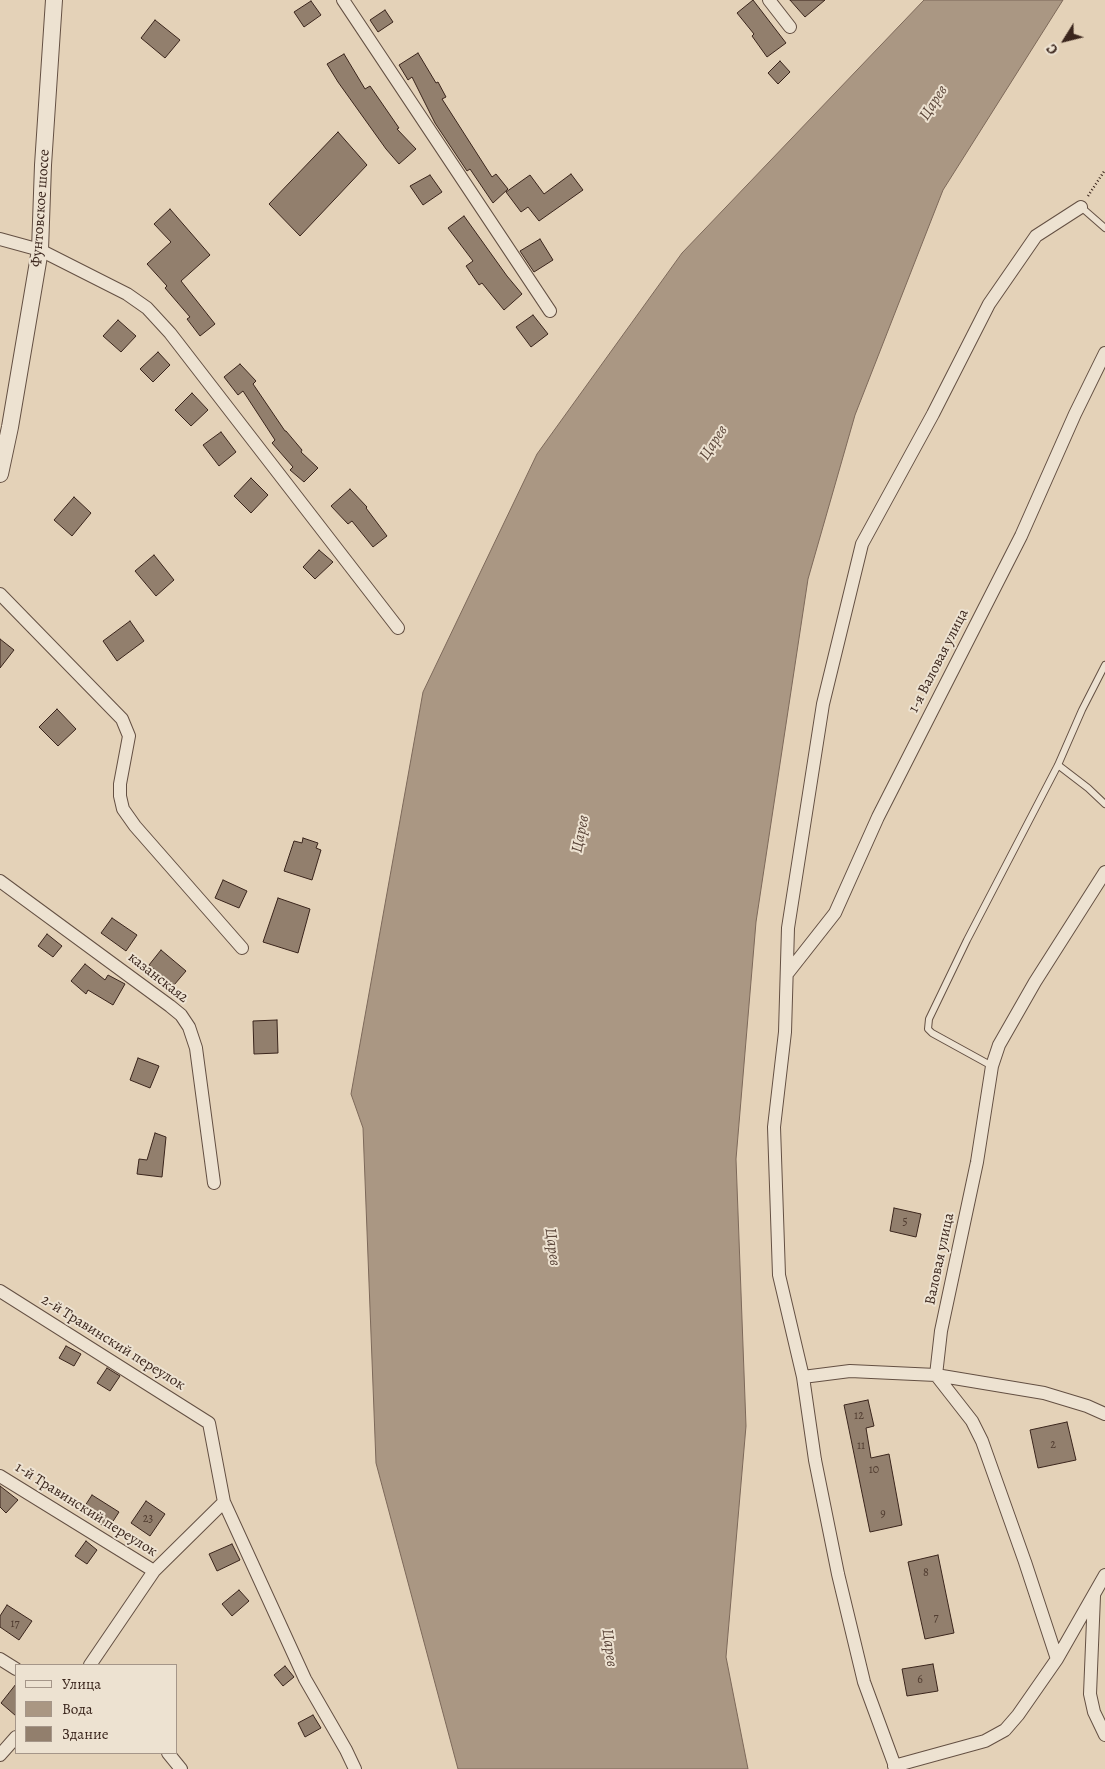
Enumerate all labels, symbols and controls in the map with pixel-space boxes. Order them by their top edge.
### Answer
north arrow [1040,15,1090,65]
text: С [1042,40,1063,58]
water label: Царев [916,82,952,124]
street label: Фунтовское шоссе [28,148,54,268]
water label: Царев [696,422,732,464]
street label: 1-я Валовая улица [905,606,973,716]
water label: Царев [568,814,594,854]
street label: казанская2 [124,949,192,1007]
street label: Валовая улица [921,1211,959,1307]
house number: 5 [902,1215,908,1229]
water label: Царев [540,1227,564,1267]
street label: 2-й Травинский переулок [38,1291,188,1395]
house number: 12 [854,1409,864,1423]
house number: 2 [1050,1438,1056,1452]
house number: 11 [857,1439,865,1453]
street label: 1-й Травинский переулок [12,1459,160,1561]
house number: 10 [869,1463,879,1477]
house number: 9 [880,1507,886,1521]
house number: 23 [143,1512,153,1526]
house number: 8 [923,1566,929,1580]
house number: 7 [933,1611,939,1625]
house number: 17 [10,1617,20,1631]
water label: Царев [597,1628,621,1668]
legend [15,1664,178,1754]
house number: 6 [917,1673,923,1687]
text: Улица [62,1674,101,1694]
text: Вода [62,1699,93,1719]
text: Здание [62,1724,109,1744]

